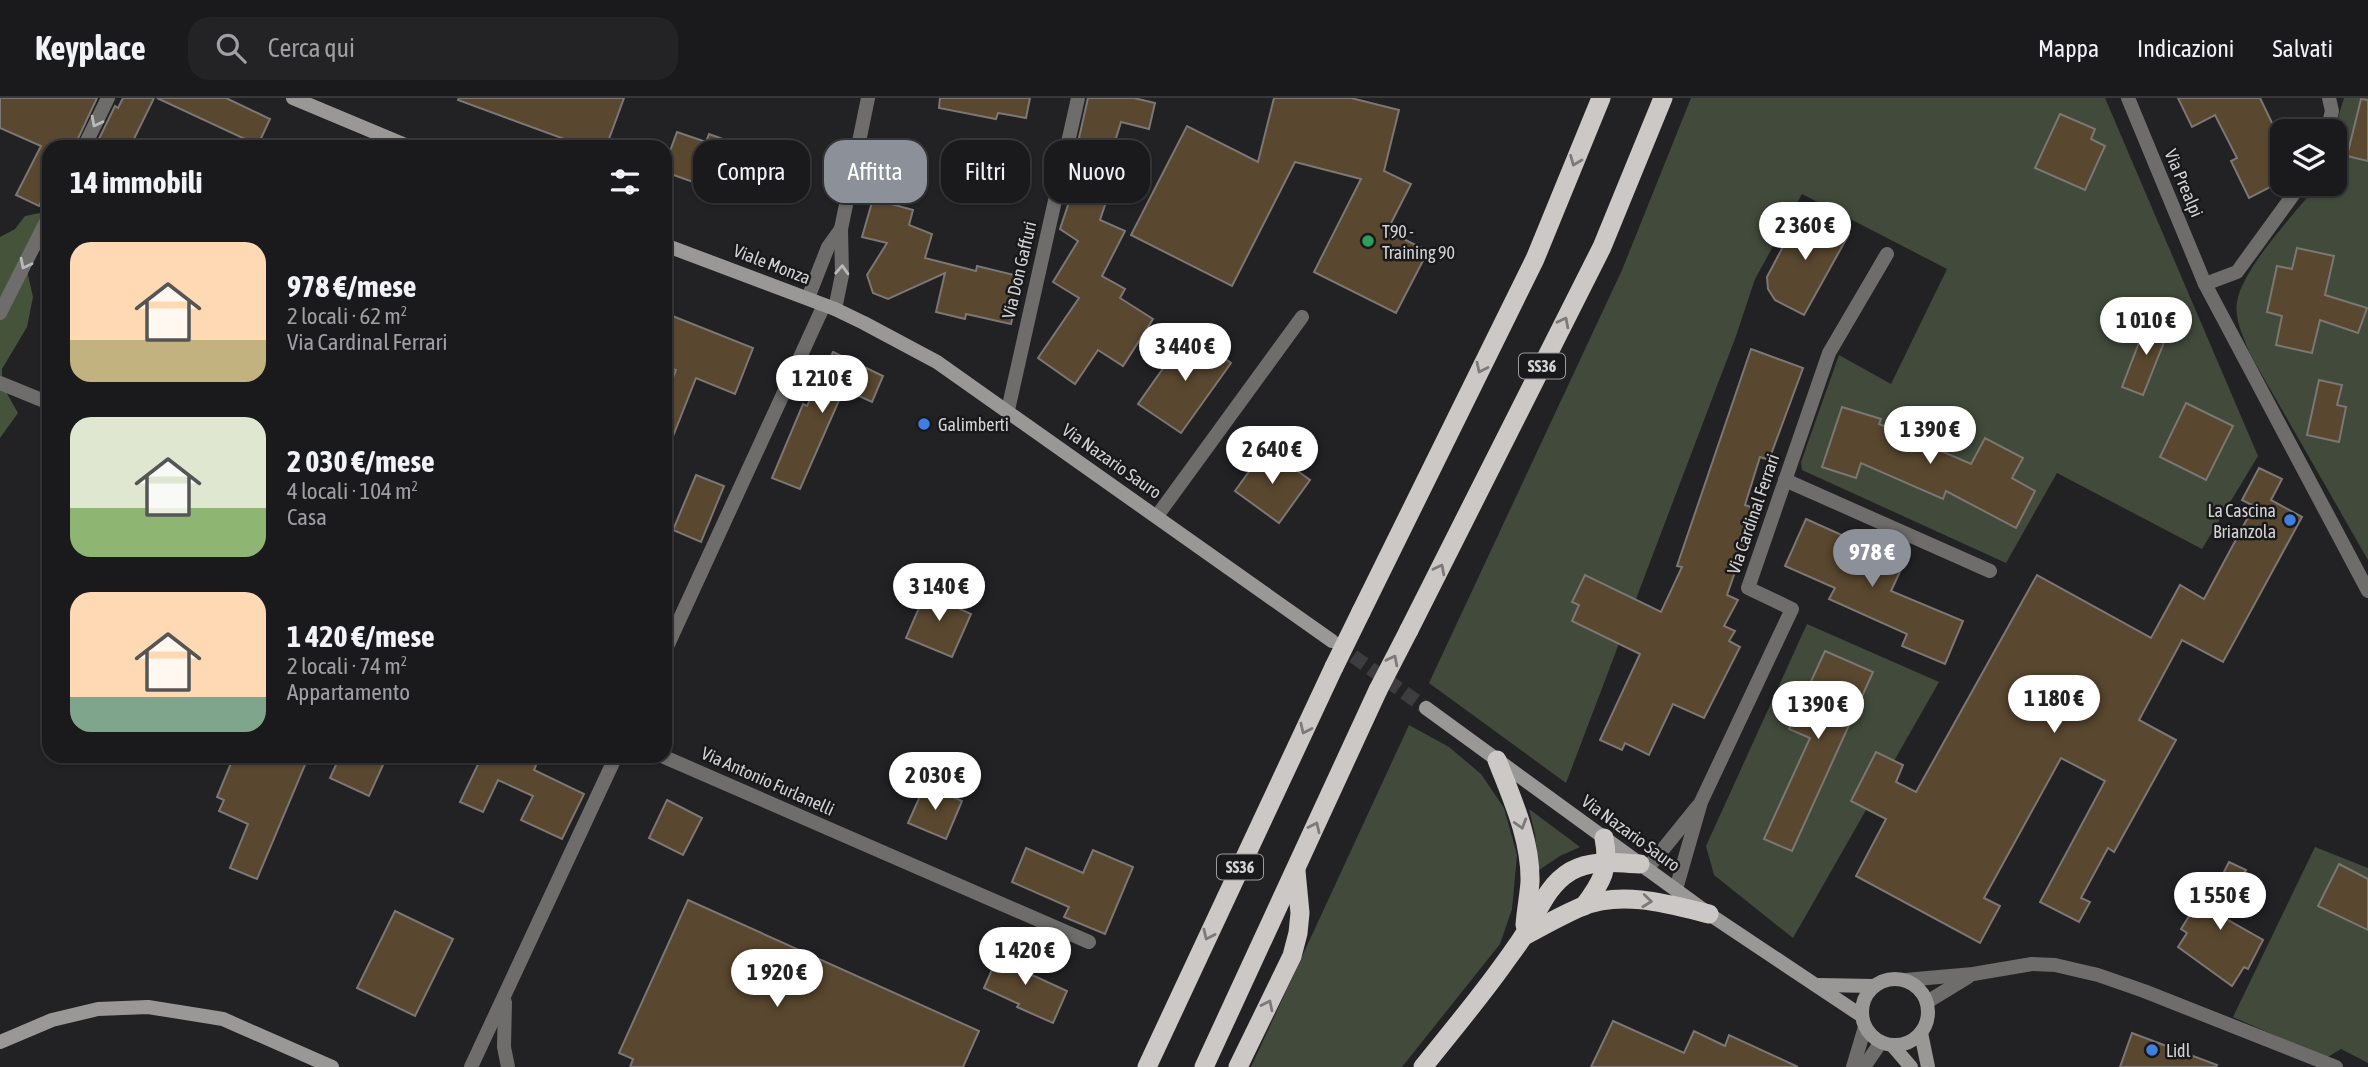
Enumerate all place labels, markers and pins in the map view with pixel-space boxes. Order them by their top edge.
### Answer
pin: 2 360 € [1740,202,1870,262]
place label: T90 - Training 90 [1382,221,1455,263]
marker: T90 - Training 90 [1360,233,1376,249]
pin: 1 010 € [2081,298,2211,357]
pin: 3 440 € [1120,324,1250,383]
pin: 1 210 € [757,356,887,415]
pin: 1 390 € [1865,406,1995,466]
place label: Galimberti [938,414,1009,435]
marker: Galimberti [916,416,932,432]
pin: 2 640 € [1207,426,1337,486]
place label: La Cascina Brianzola [2207,500,2276,542]
marker: La Cascina Brianzola [2282,512,2298,528]
pin: 978 € [1823,530,1921,589]
pin: 3 140 € [874,564,1004,623]
pin: 1 180 € [1989,676,2119,735]
pin: 1 390 € [1753,682,1883,741]
pin: 2 030 € [870,752,1000,812]
pin: 1 550 € [2155,872,2285,932]
pin: 1 420 € [960,928,1090,987]
pin: 1 920 € [712,950,842,1009]
place label: Lidl [2166,1040,2191,1061]
marker: Lidl [2144,1042,2160,1058]

